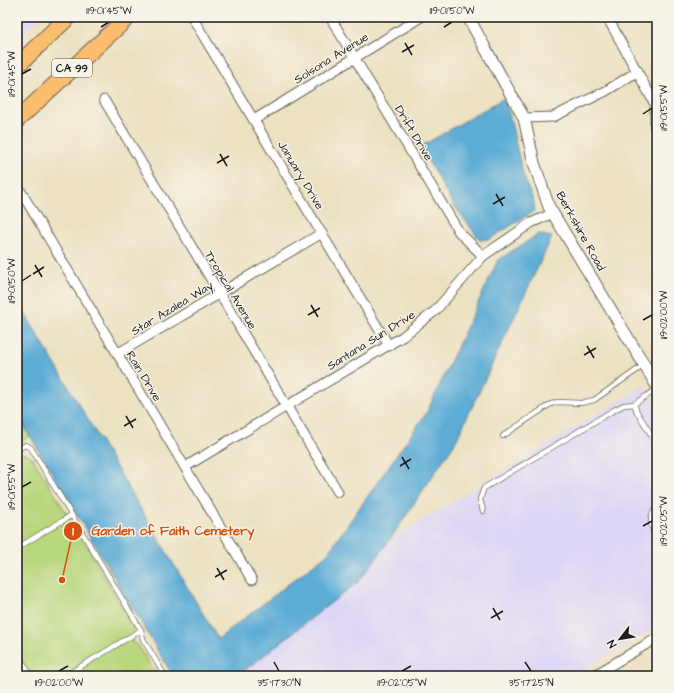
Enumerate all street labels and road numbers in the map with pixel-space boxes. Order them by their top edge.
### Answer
street label: Solsona Avenue [291,28,372,88]
road number: CA 99 [52,59,92,77]
street label: Drift Drive [390,102,437,165]
street label: January Drive [272,138,328,214]
street label: Berkshire Road [552,189,609,274]
street label: Tropical Avenue [200,248,261,333]
street label: Star Azalea Way [128,277,217,341]
street label: Santana Sun Drive [324,306,419,374]
street label: Rain Drive [122,348,166,405]

